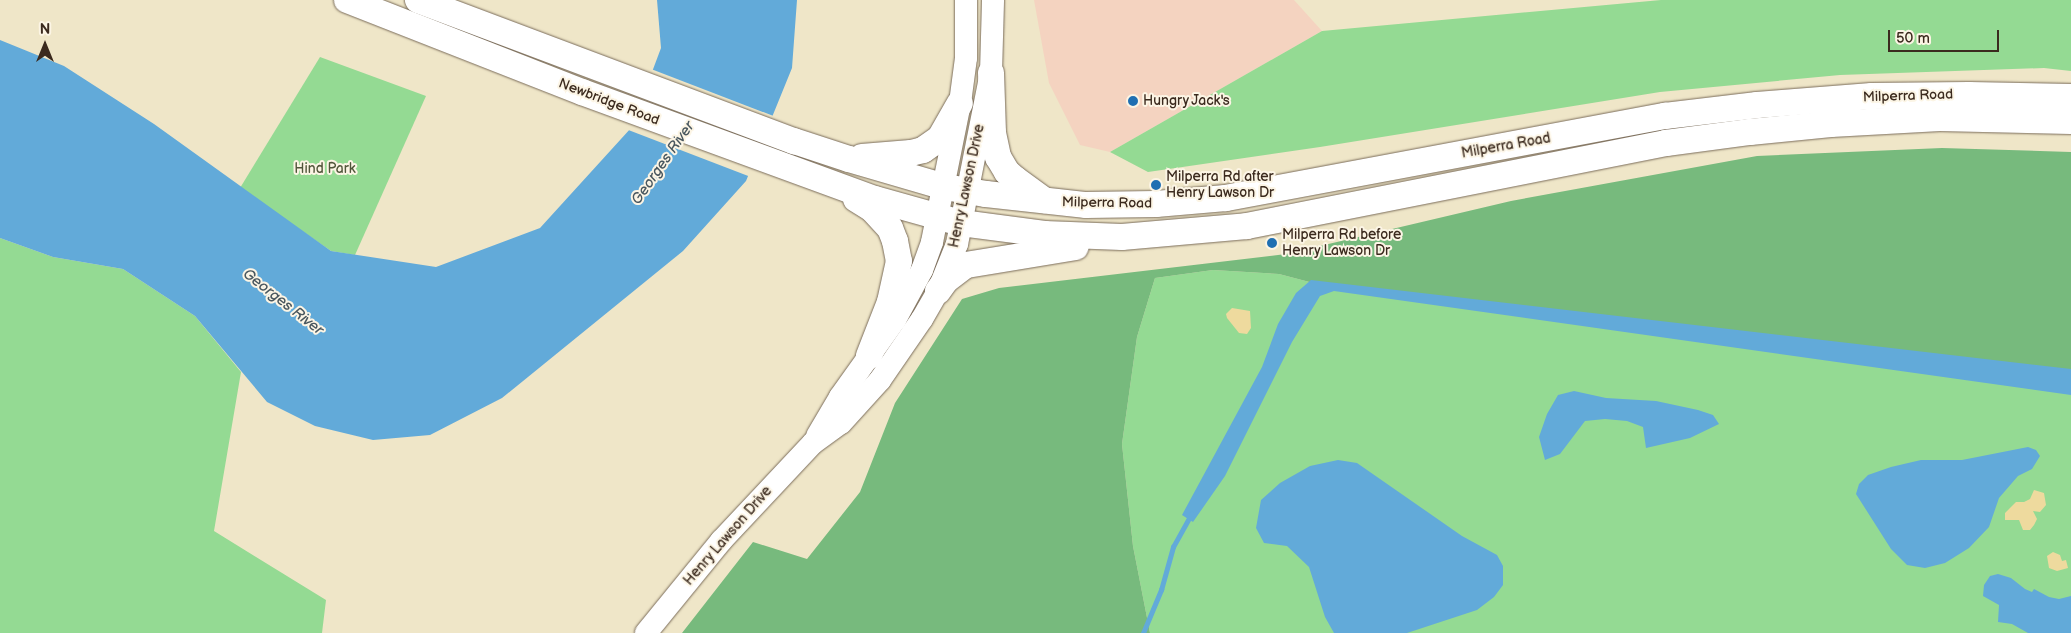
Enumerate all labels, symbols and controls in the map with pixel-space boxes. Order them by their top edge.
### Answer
north arrow [20,20,70,70]
scale bar [1891,20,2002,52]
text: N [40,21,50,38]
text: 50 m [1896,29,1930,48]
street label: Newbridge Road [556,75,662,129]
street label: Milperra Road [1863,86,1953,106]
place label: Hungry Jack's [1143,93,1231,109]
marker: Hungry Jack's [1127,95,1139,107]
water label: Georges River [628,118,698,208]
street label: Henry Lawson Drive [946,122,988,250]
street label: Milperra Road [1460,130,1552,162]
park label: Hind Park [294,161,356,177]
place label: Milperra Rd after Henry Lawson Dr [1166,169,1275,202]
marker: Milperra Rd after Henry Lawson Dr [1150,179,1162,191]
street label: Milperra Road [1062,194,1152,212]
place label: Milperra Rd before Henry Lawson Dr [1282,227,1401,260]
marker: Milperra Rd before Henry Lawson Dr [1266,237,1278,249]
water label: Georges River [239,265,327,339]
street label: Henry Lawson Drive [680,483,776,589]

